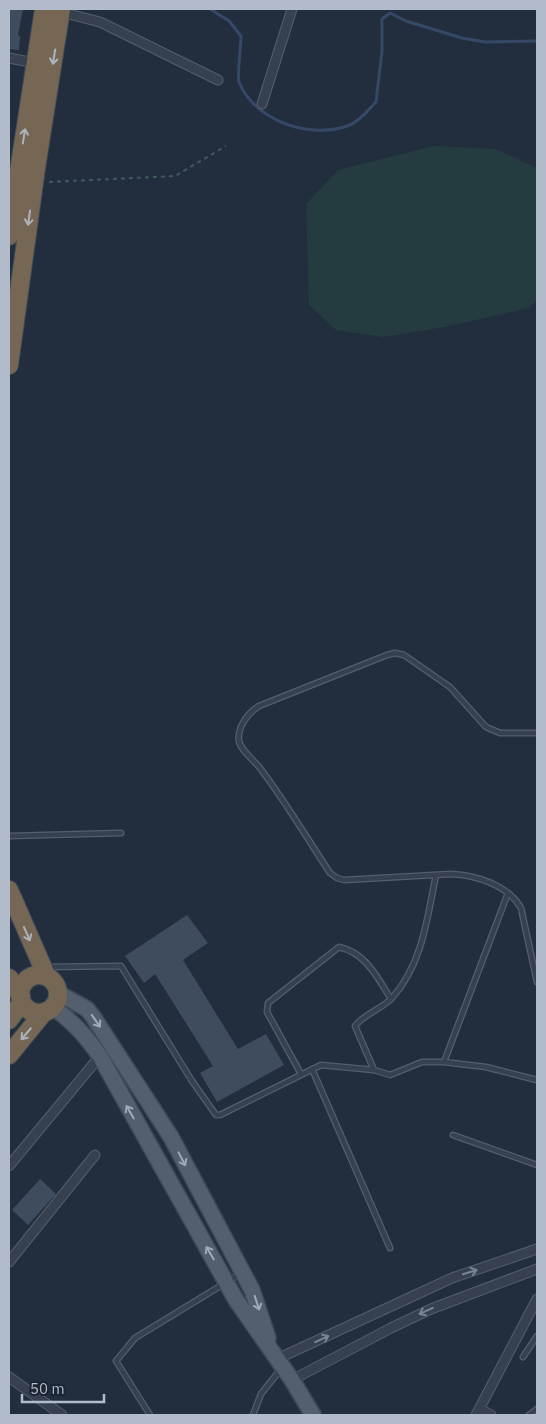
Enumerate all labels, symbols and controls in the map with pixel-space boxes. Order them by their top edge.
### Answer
one-way arrow [48,49,58,65]
one-way arrow [19,128,29,144]
one-way arrow [24,209,34,225]
one-way arrow [23,926,33,941]
one-way arrow [91,1014,101,1028]
one-way arrow [21,1027,32,1040]
one-way arrow [125,1104,135,1119]
one-way arrow [178,1151,187,1166]
one-way arrow [205,1246,215,1260]
one-way arrow [461,1267,477,1277]
one-way arrow [252,1295,262,1311]
one-way arrow [419,1307,434,1316]
one-way arrow [314,1334,329,1343]
scale bar [22,1372,105,1404]
text: 50 m [30,1379,65,1398]

